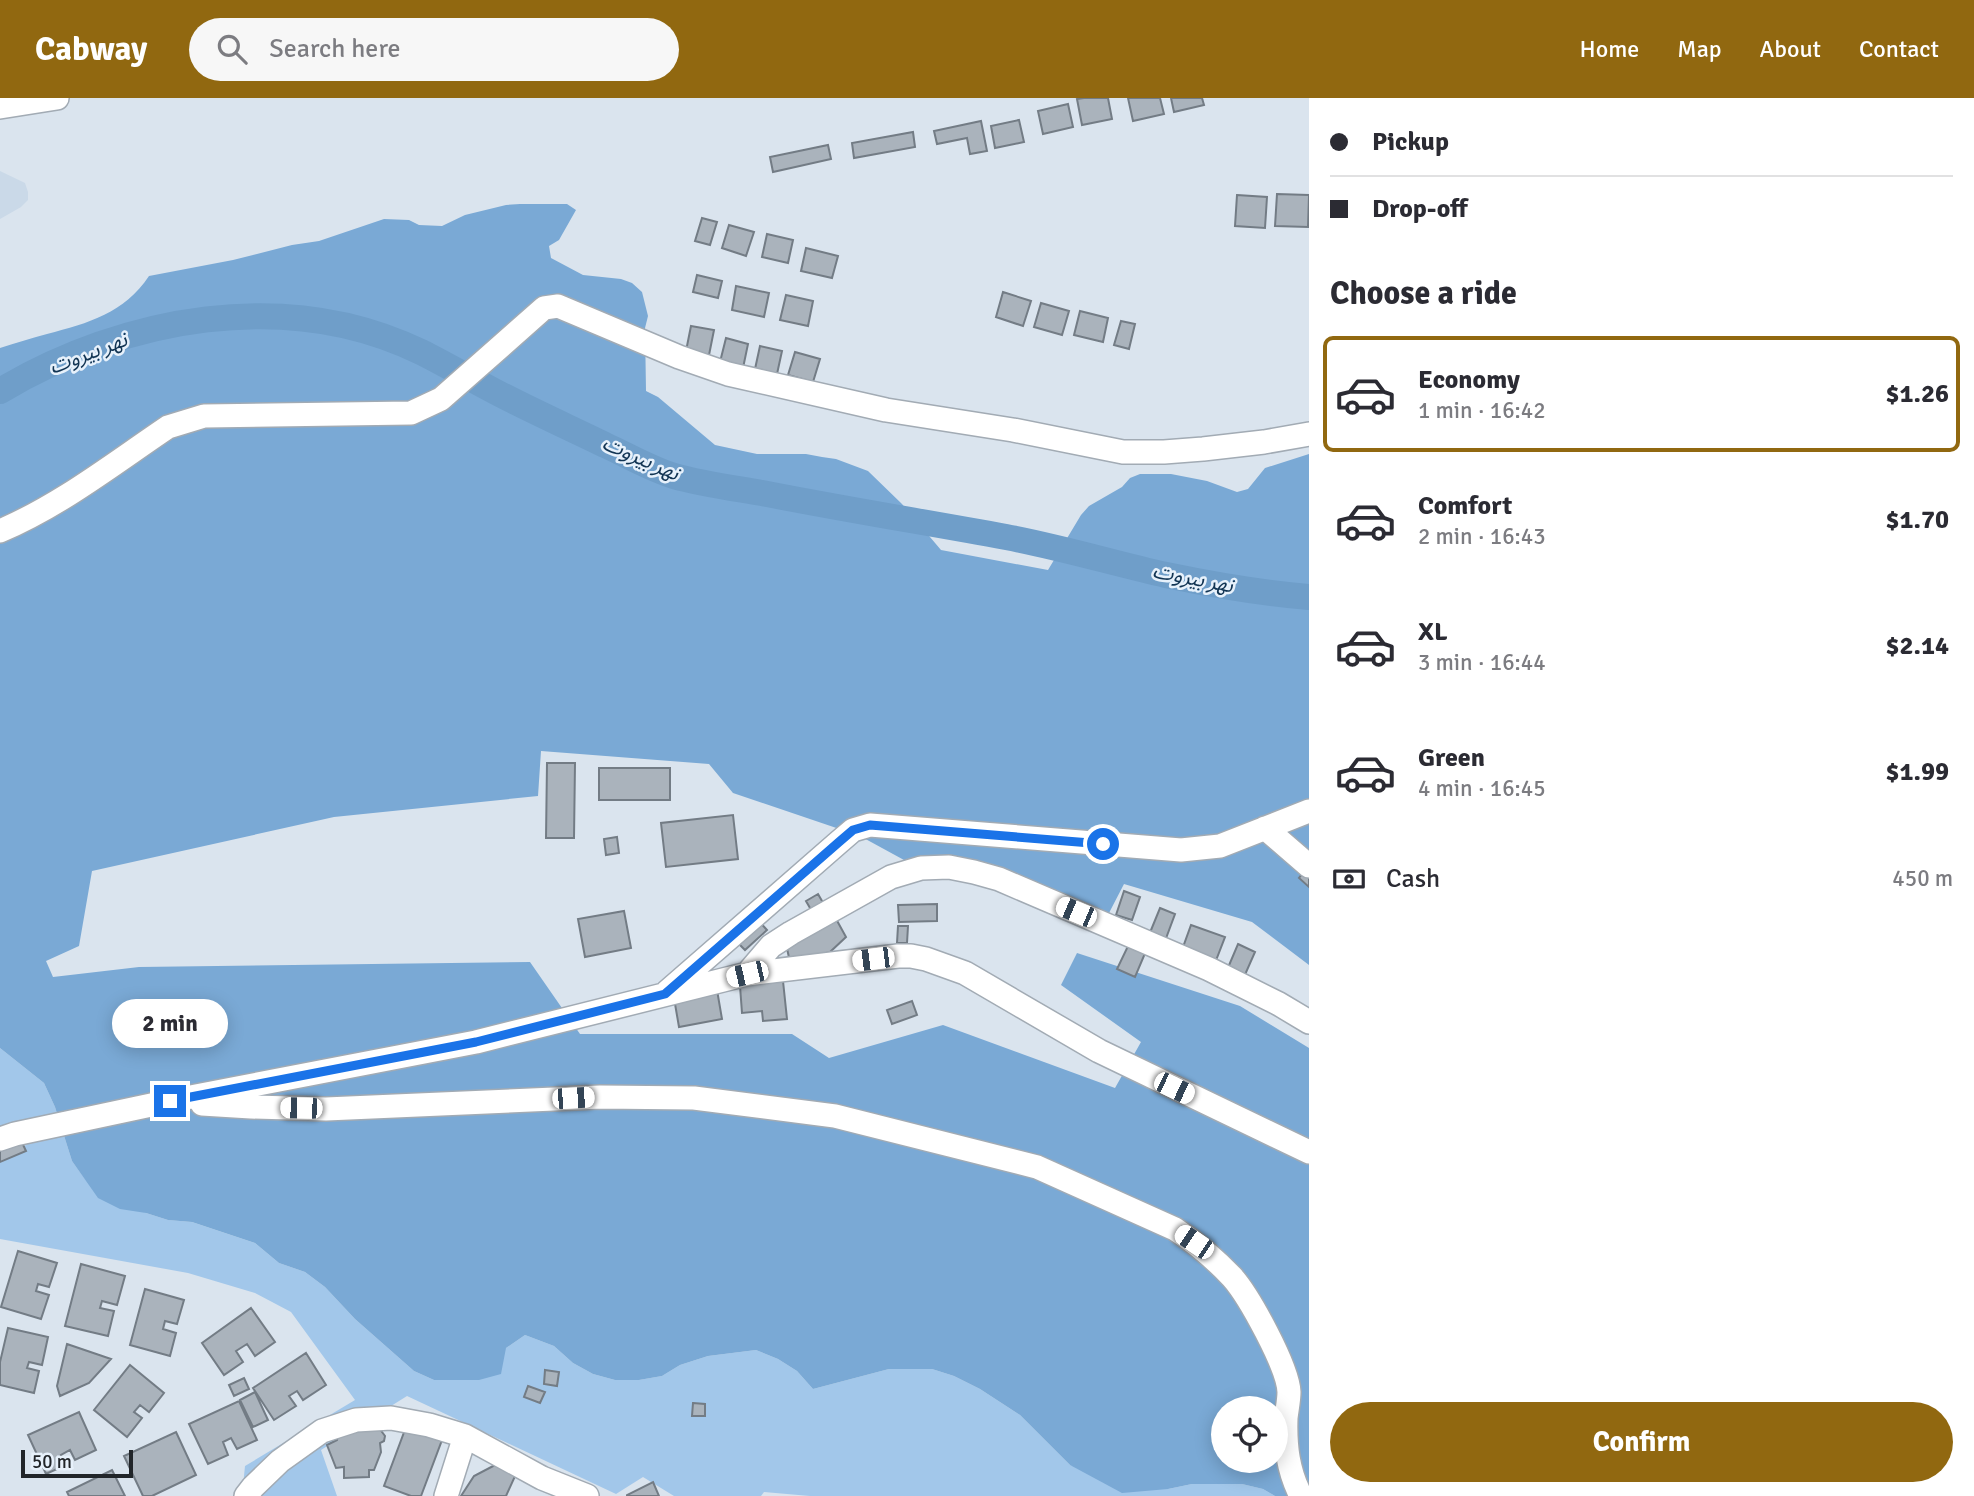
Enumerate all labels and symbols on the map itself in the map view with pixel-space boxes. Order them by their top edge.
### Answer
water label: نهر بيروت [45,326,132,380]
water label: نهر بيروت [599,430,685,487]
water label: نهر بيروت [1151,557,1237,599]
route start [1087,828,1119,860]
car [1053,894,1100,930]
car [851,946,896,972]
car [725,959,770,989]
callout: 2 min [112,1000,228,1048]
car [1151,1069,1198,1107]
route end [154,1085,186,1117]
car [552,1086,595,1110]
car [280,1097,323,1119]
car [1171,1222,1218,1262]
scale bar [21,1447,133,1479]

